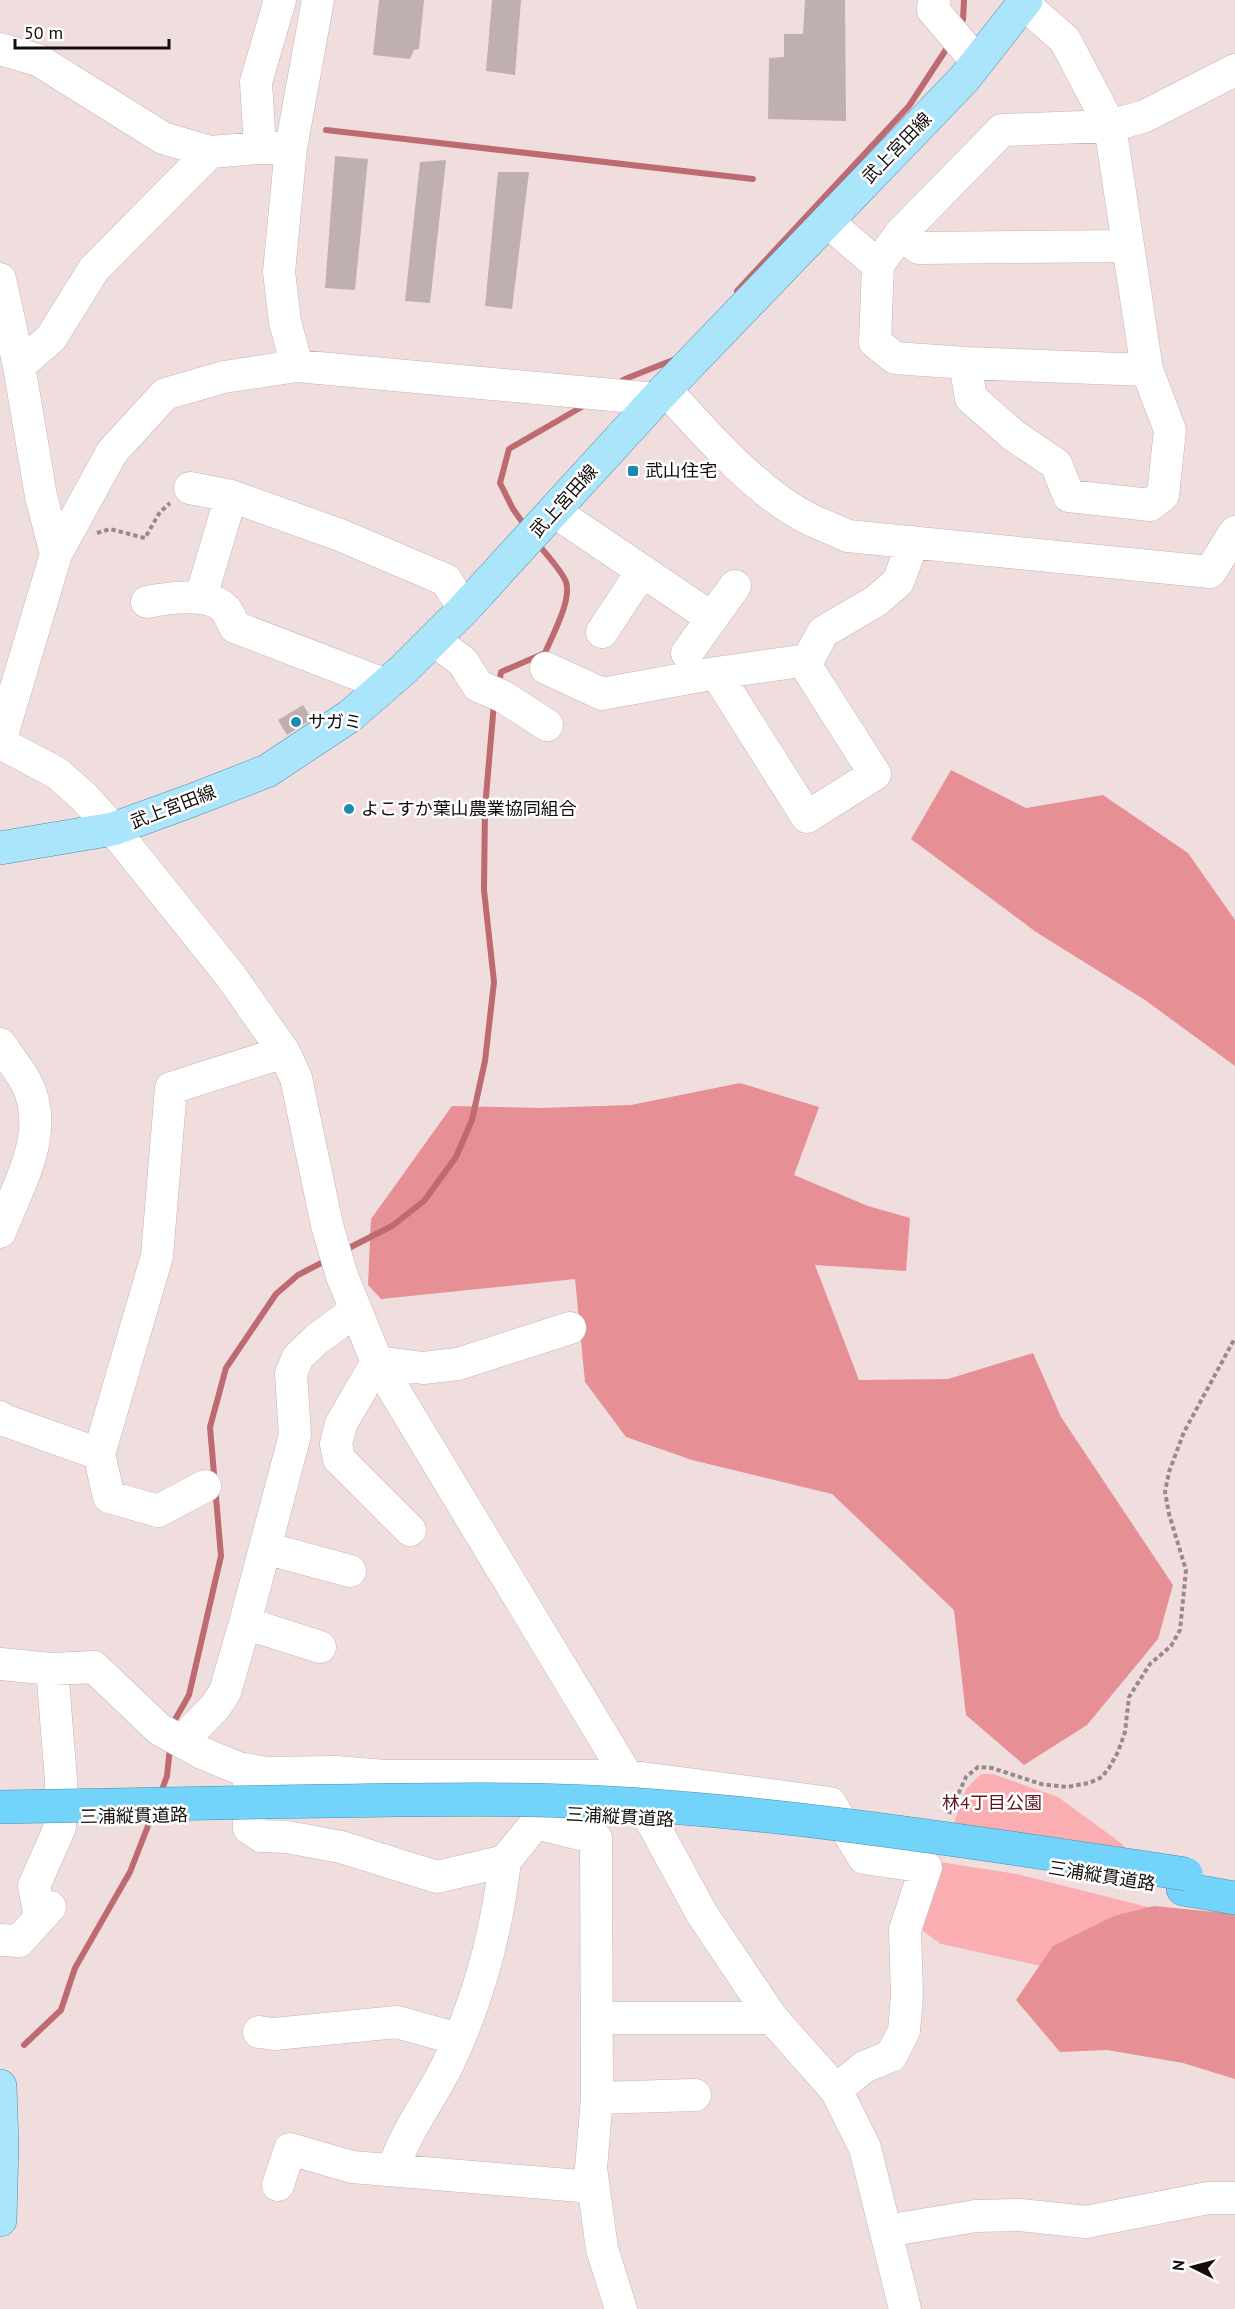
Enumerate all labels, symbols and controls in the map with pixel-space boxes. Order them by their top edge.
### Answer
scale bar [15,12,170,50]
text: 50 m [24,21,63,44]
street label: 武上宮田線 [857,107,936,188]
place label: 武山住宅 [645,459,717,482]
street label: 武上宮田線 [525,460,602,542]
marker: 武山住宅 [626,464,640,478]
place label: サガミ [308,710,362,733]
marker: サガミ [289,715,303,729]
street label: 武上宮田線 [127,780,219,833]
place label: よこすか葉山農業協同組合 [361,797,577,820]
marker: よこすか葉山農業協同組合 [342,802,356,816]
park label: 林4丁目公園 [942,1791,1042,1814]
street label: 三浦縦貫道路 [565,1802,675,1831]
street label: 三浦縦貫道路 [80,1803,188,1828]
street label: 三浦縦貫道路 [1047,1856,1157,1895]
north arrow [1163,2237,1223,2297]
text: N [1168,2259,1189,2272]

